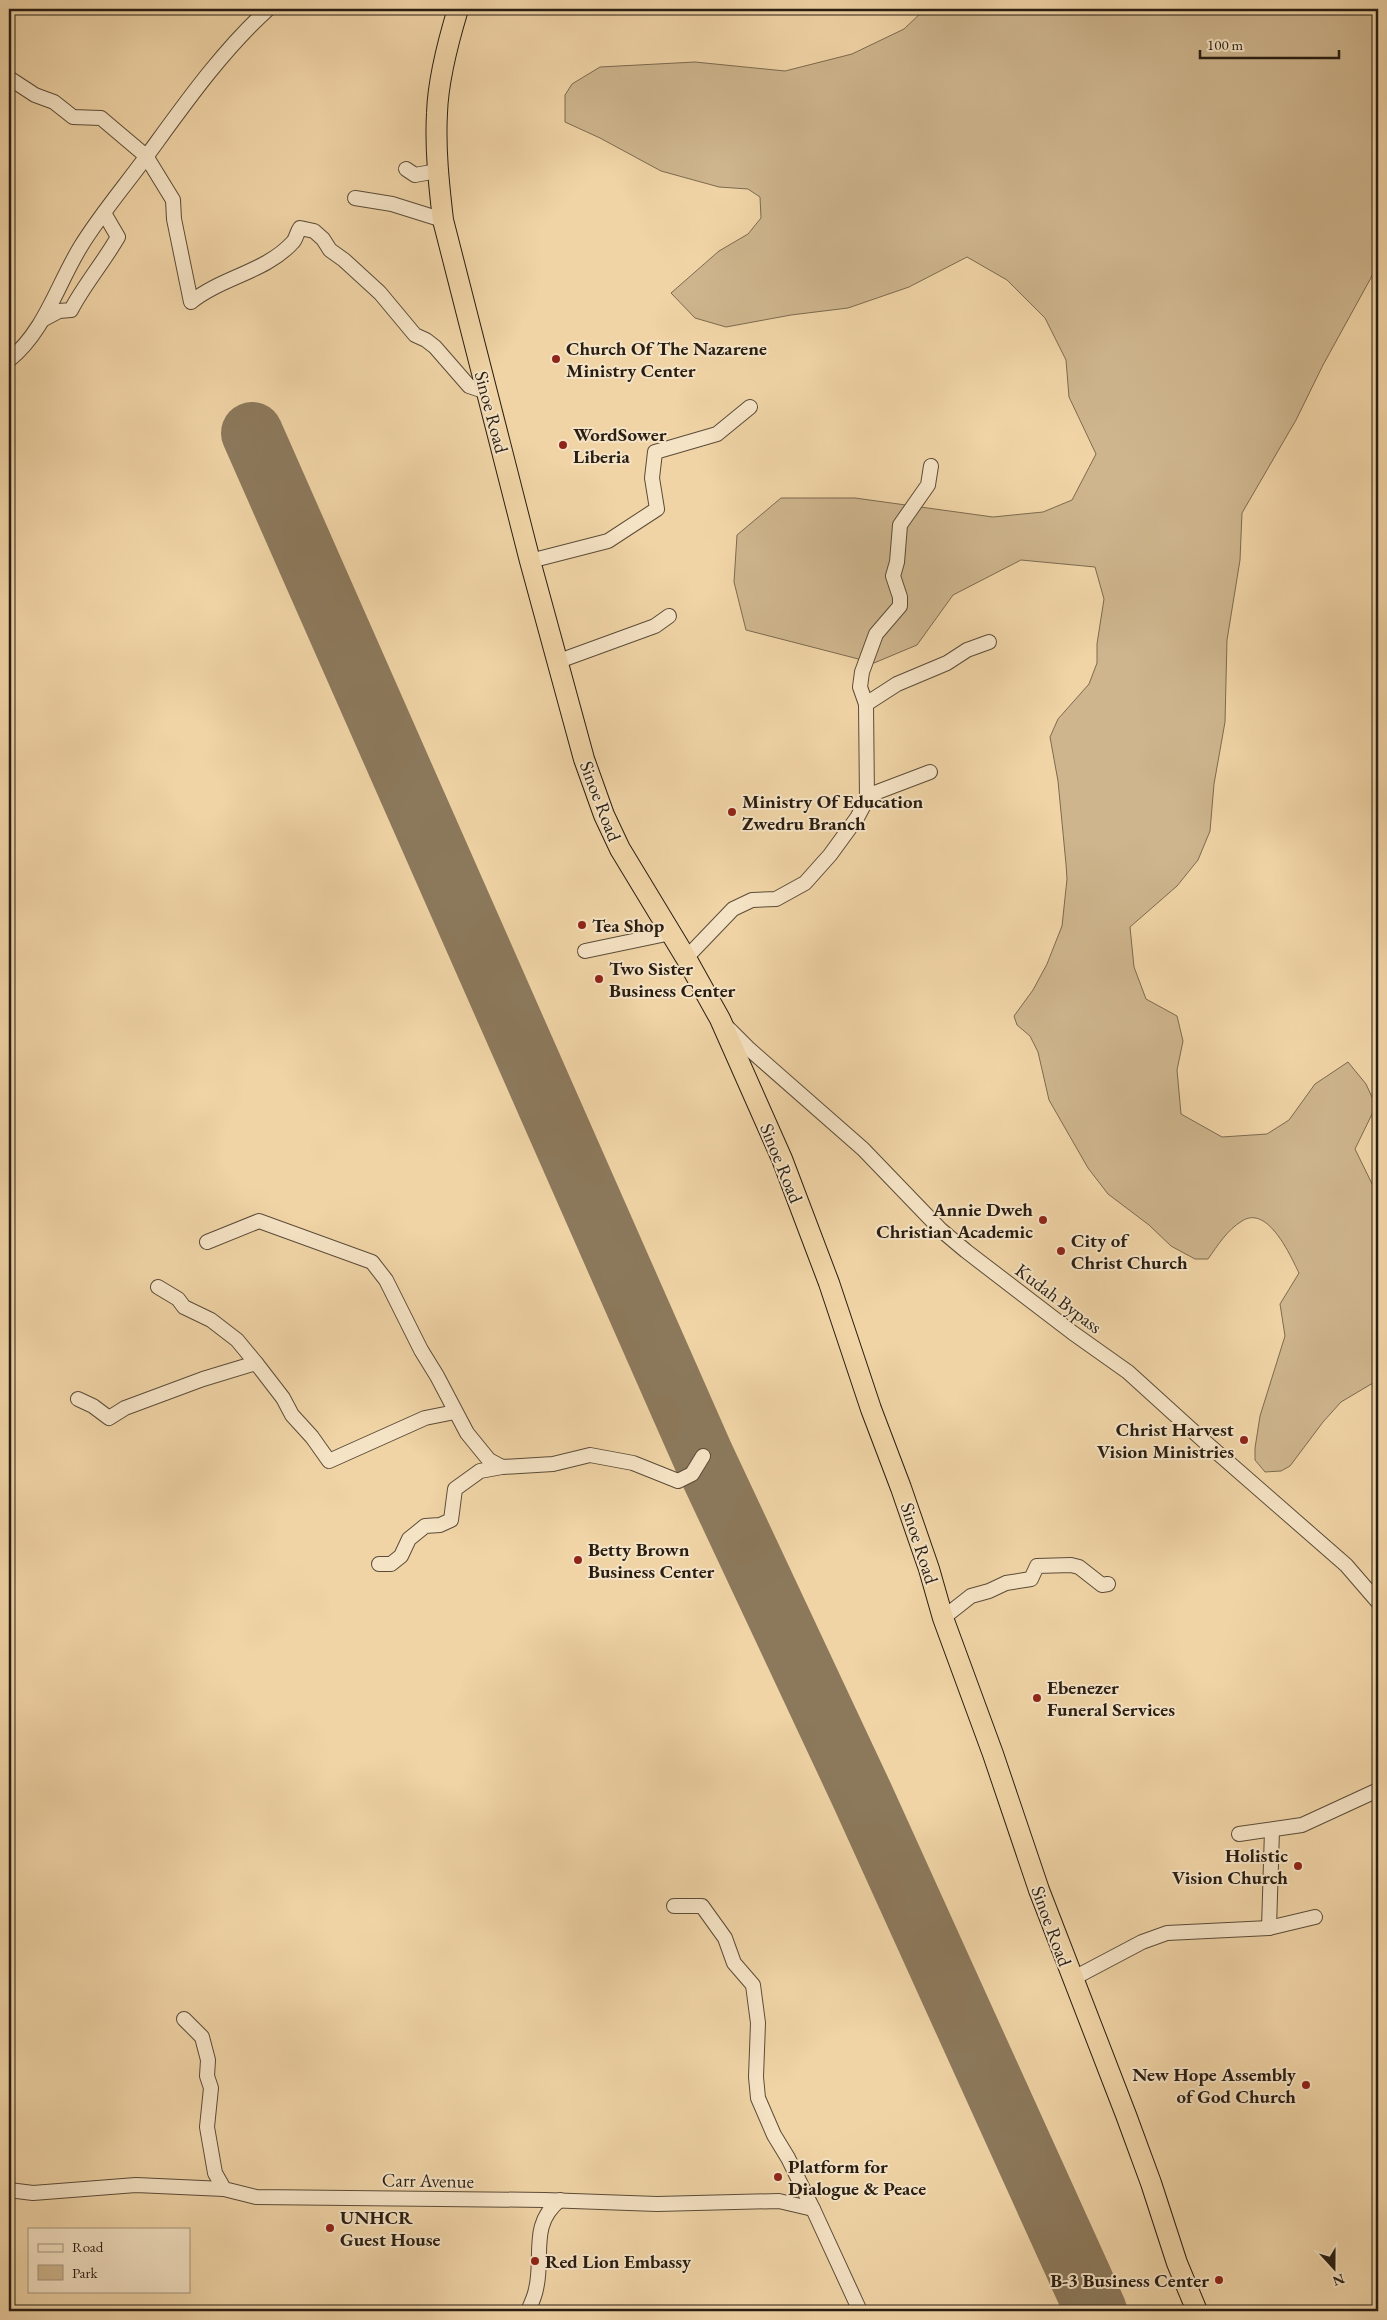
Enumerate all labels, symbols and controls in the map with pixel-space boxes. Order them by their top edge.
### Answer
scale bar [1200,28,1338,60]
text: 100 m [1207,35,1244,54]
place label: Church Of The Nazarene Ministry Center [566,336,767,383]
marker: Church Of The Nazarene Ministry Center [550,353,562,365]
street label: Sinoe Road [469,368,515,456]
place label: WordSower Liberia [573,422,667,469]
marker: WordSower Liberia [557,439,569,451]
street label: Sinoe Road [574,758,627,845]
place label: Ministry Of Education Zwedru Branch [742,789,923,836]
marker: Ministry Of Education Zwedru Branch [726,806,738,818]
place label: Tea Shop [592,913,665,938]
marker: Tea Shop [576,919,588,931]
place label: Two Sister Business Center [609,956,736,1003]
marker: Two Sister Business Center [593,973,605,985]
street label: Sinoe Road [754,1120,809,1207]
place label: Annie Dweh Christian Academic [876,1197,1033,1244]
marker: Annie Dweh Christian Academic [1037,1214,1049,1226]
place label: City of Christ Church [1071,1228,1188,1275]
marker: City of Christ Church [1055,1245,1067,1257]
street label: Kudah Bypass [1010,1258,1107,1339]
place label: Christ Harvest Vision Ministries [1097,1417,1234,1464]
marker: Christ Harvest Vision Ministries [1238,1434,1250,1446]
street label: Sinoe Road [895,1499,944,1587]
place label: Betty Brown Business Center [588,1537,715,1584]
marker: Betty Brown Business Center [572,1554,584,1566]
place label: Ebenezer Funeral Services [1047,1675,1175,1722]
marker: Ebenezer Funeral Services [1031,1692,1043,1704]
place label: Holistic Vision Church [1172,1843,1288,1890]
marker: Holistic Vision Church [1292,1860,1304,1872]
street label: Sinoe Road [1025,1882,1078,1970]
place label: New Hope Assembly of God Church [1132,2062,1297,2109]
marker: New Hope Assembly of God Church [1300,2079,1312,2091]
place label: Platform for Dialogue & Peace [788,2154,926,2201]
street label: Carr Avenue [382,2167,474,2194]
marker: Platform for Dialogue & Peace [772,2171,784,2183]
place label: UNHCR Guest House [340,2205,441,2252]
marker: UNHCR Guest House [324,2222,336,2234]
legend [28,2228,190,2292]
text: Road [72,2237,104,2256]
north arrow [1310,2242,1360,2292]
place label: Red Lion Embassy [545,2249,692,2274]
marker: Red Lion Embassy [529,2255,541,2267]
text: Park [72,2263,99,2282]
place label: B-3 Business Center [1050,2268,1209,2293]
text: N [1330,2270,1347,2291]
marker: B-3 Business Center [1213,2274,1225,2286]

